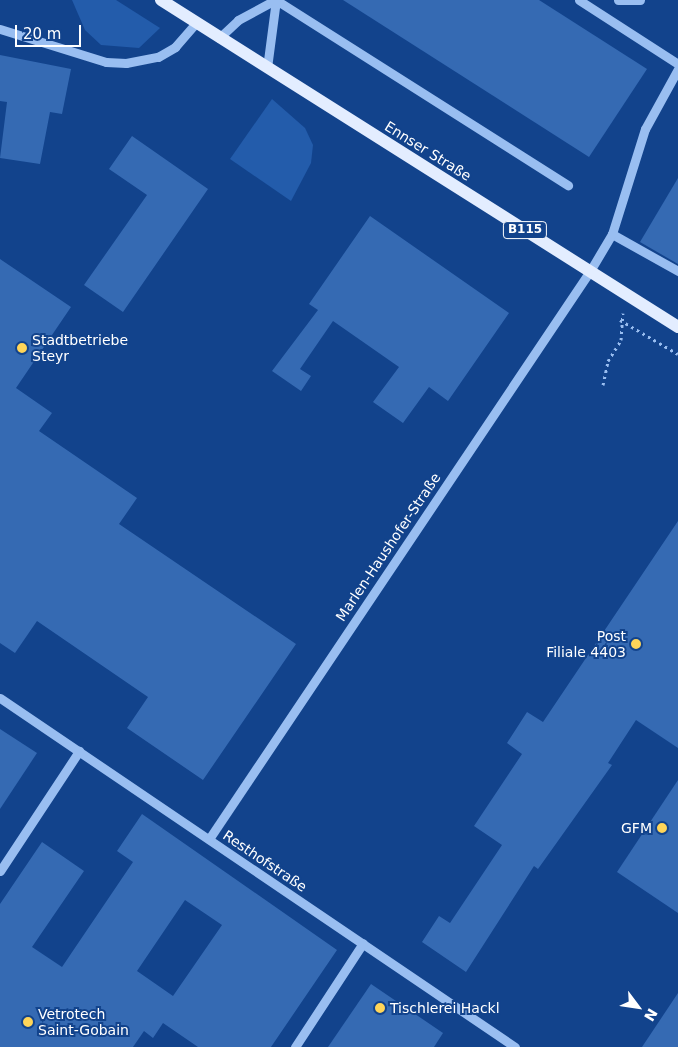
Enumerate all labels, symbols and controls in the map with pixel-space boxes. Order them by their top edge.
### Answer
scale bar [18,15,84,47]
text: 20 m [23,25,61,43]
street label: Ennser Straße [382,118,474,184]
road number: B115 [502,220,548,240]
place label: Stadtbetriebe Steyr [32,332,128,364]
marker: Stadtbetriebe Steyr [16,342,28,354]
street label: Marlen-Haushofer-Straße [332,470,444,624]
place label: Post Filiale 4403 [546,628,626,660]
marker: Post Filiale 4403 [630,638,642,650]
place label: GFM [621,820,652,836]
marker: GFM [656,822,668,834]
street label: Resthofstraße [220,827,310,895]
north arrow [613,982,663,1032]
place label: Tischlerei Hackl [390,1000,500,1016]
marker: Tischlerei Hackl [374,1002,386,1014]
place label: Vetrotech Saint-Gobain [38,1006,129,1038]
text: N [641,1006,661,1024]
marker: Vetrotech Saint-Gobain [22,1016,34,1028]

